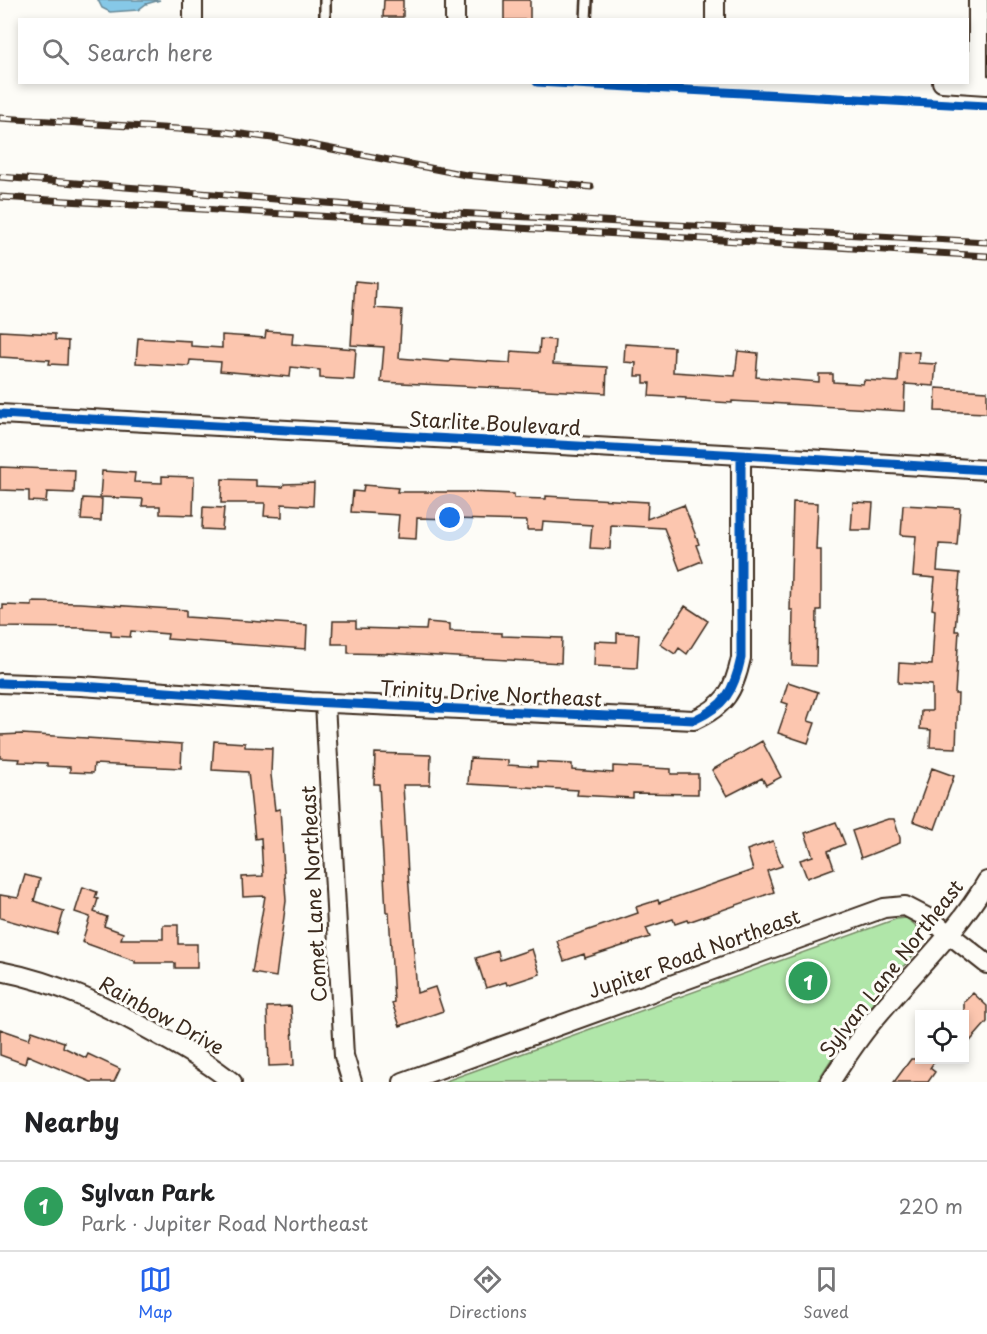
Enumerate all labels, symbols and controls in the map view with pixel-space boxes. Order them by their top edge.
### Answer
search box [18,18,969,84]
icon: search [39,35,72,68]
text: Search here [87,35,213,68]
street label: Starlite Boulevard [408,404,582,442]
your location [435,503,464,532]
street label: Trinity Drive Northeast [379,672,603,714]
street label: Comet Lane Northeast [292,785,334,1003]
street label: Sylvan Lane Northeast [812,873,970,1063]
street label: Jupiter Road Northeast [584,901,804,1005]
pin: 1 [788,958,828,1004]
street label: Rainbow Drive [94,968,230,1062]
map controls [915,1010,969,1064]
button: locate [915,1010,969,1064]
text: Nearby [24,1102,119,1141]
text: Sylvan Park [81,1175,215,1208]
text: 1 [39,1191,48,1221]
text: 220 m [899,1191,963,1221]
text: Park · Jupiter Road Northeast [81,1208,368,1238]
tab: Map [138,1263,172,1323]
tab: Directions [449,1263,527,1323]
tab: Saved [803,1263,849,1323]

